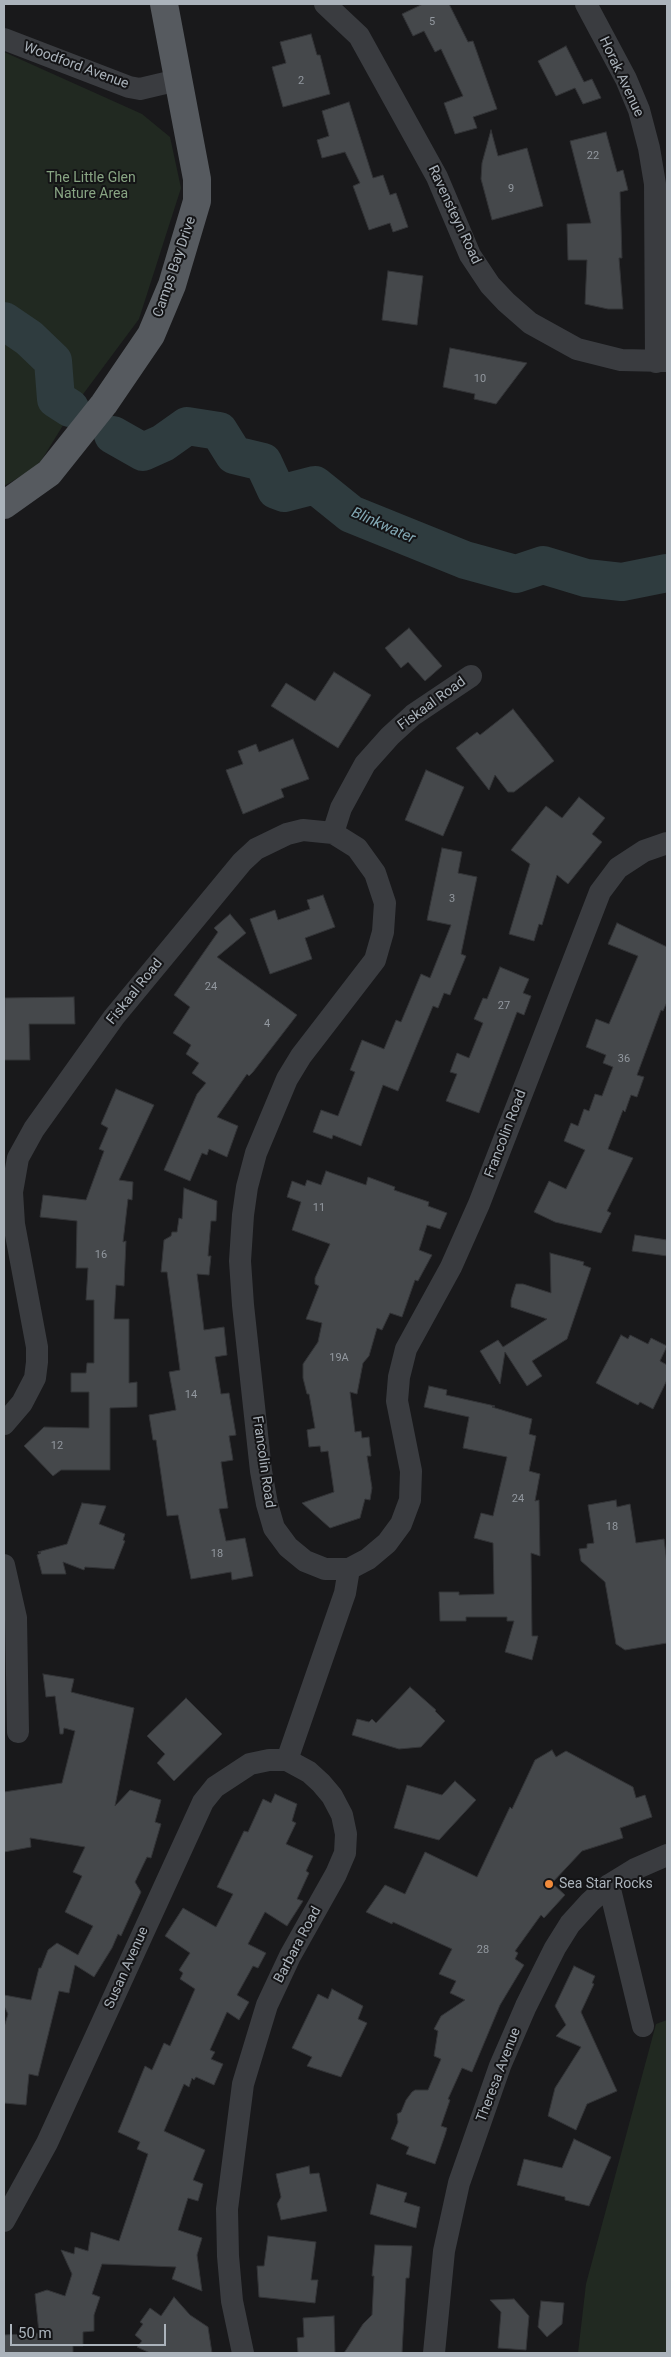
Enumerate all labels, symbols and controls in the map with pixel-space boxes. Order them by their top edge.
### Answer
house number: 5 [429,15,435,29]
street label: Horak Avenue [595,34,647,120]
street label: Woodford Avenue [21,39,131,93]
house number: 2 [298,74,304,88]
house number: 22 [587,149,599,163]
street label: Ravensteyn Road [424,163,484,267]
park label: The Little Glen Nature Area [46,170,136,202]
house number: 9 [508,182,514,196]
street label: Camps Bay Drive [150,214,200,320]
house number: 10 [474,372,486,386]
water label: Blinkwater [348,504,418,548]
street label: Fiskaal Road [395,674,469,734]
house number: 3 [449,892,455,906]
street label: Fiskaal Road [103,956,167,1028]
house number: 24 [205,980,217,994]
house number: 27 [498,999,510,1013]
house number: 4 [264,1017,270,1031]
house number: 36 [618,1052,630,1066]
street label: Francolin Road [482,1088,530,1180]
house number: 11 [313,1201,325,1215]
house number: 16 [95,1248,107,1262]
house number: 19A [329,1351,349,1365]
house number: 14 [185,1388,197,1402]
street label: Francolin Road [248,1415,278,1509]
house number: 12 [51,1439,63,1453]
house number: 24 [512,1492,524,1506]
house number: 18 [606,1520,618,1534]
house number: 18 [211,1547,223,1561]
place label: Sea Star Rocks [559,1876,653,1892]
marker: Sea Star Rocks [543,1878,555,1890]
street label: Barbara Road [271,1904,325,1986]
street label: Susan Avenue [101,1924,153,2012]
house number: 28 [477,1943,489,1957]
street label: Theresa Avenue [473,2025,525,2125]
scale bar [12,2314,169,2346]
text: 50 m [18,2324,52,2342]

